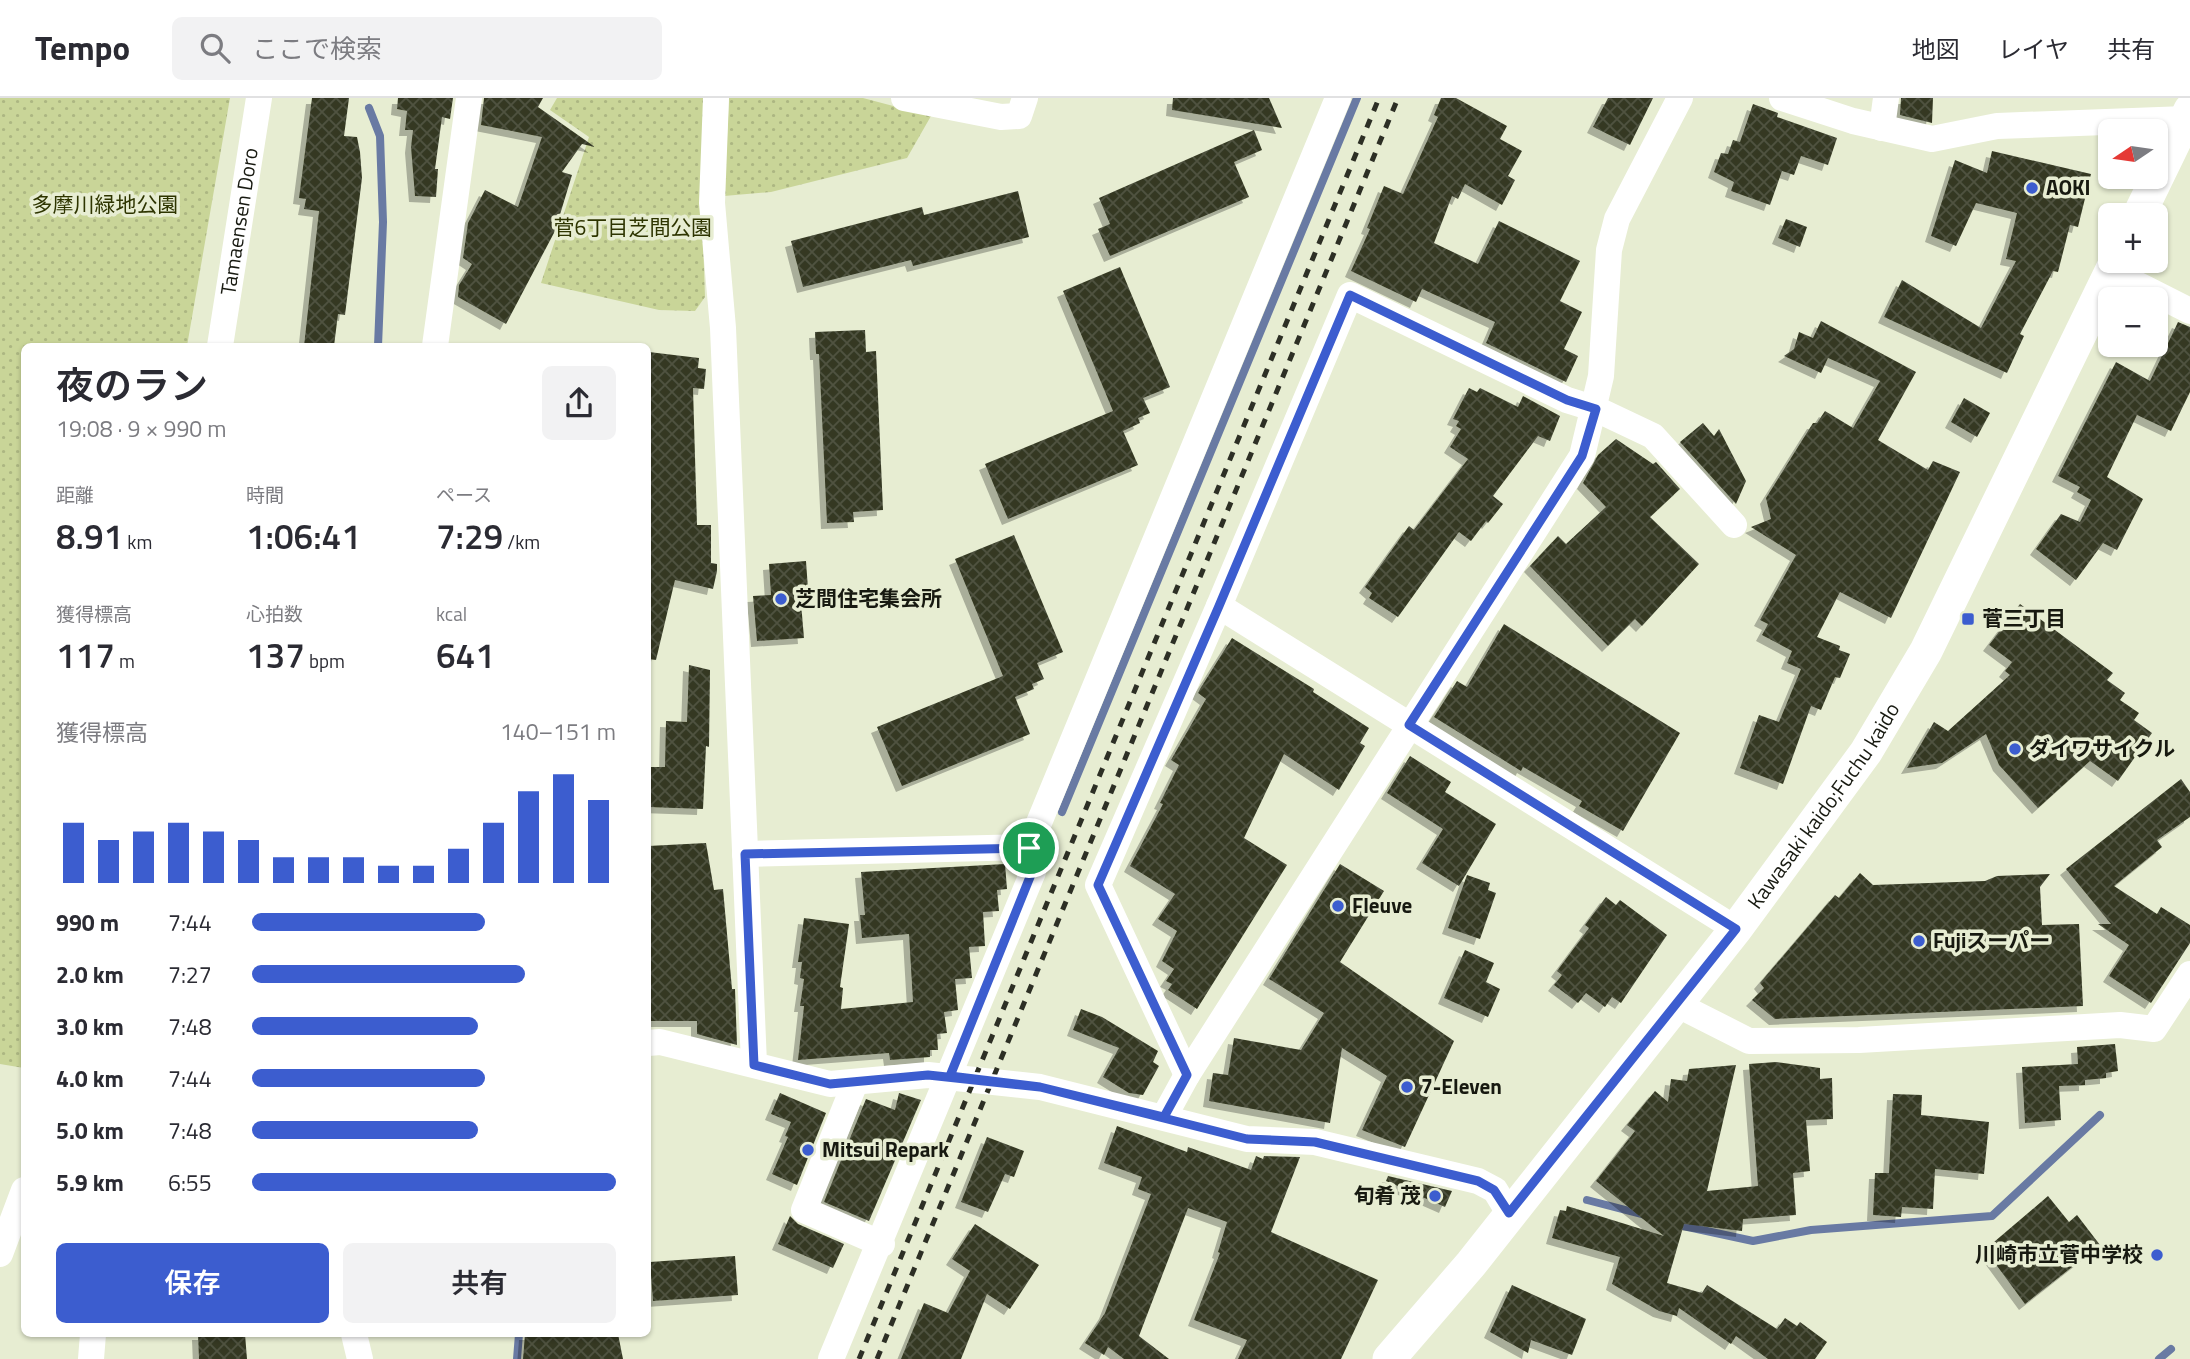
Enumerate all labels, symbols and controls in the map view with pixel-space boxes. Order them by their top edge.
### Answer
search box [172,17,662,80]
text: Tempo [35,23,130,73]
icon: search [196,29,234,67]
text: ここで検索 [252,29,382,68]
text: 地図 [1912,31,1960,67]
text: レイヤ [1998,31,2069,67]
text: 共有 [2107,31,2155,67]
north arrow [2098,119,2168,189]
map controls [2098,119,2168,357]
street label: Tamaensen Doro [211,145,266,297]
place label: AOKI [2046,171,2091,203]
marker: AOKI [2024,180,2040,196]
park label: 多摩川緑地公園 [32,188,179,220]
button: + [2098,203,2168,273]
park label: 菅6丁目芝間公園 [554,211,712,243]
button: − [2098,287,2168,357]
text: 夜のラン [56,356,208,414]
button: share [542,366,616,440]
text: 19:08 · 9 × 990 m [56,411,226,446]
text: 距離 [56,480,94,509]
text: 時間 [246,480,284,509]
text: ペース [436,480,492,509]
text: 8.91 [56,509,123,563]
text: 1:06:41 [246,509,361,563]
text: 7:29 [436,509,503,563]
text: km [123,527,152,556]
text: /km [503,527,540,556]
place label: 芝間住宅集会所 [795,582,942,614]
marker: 芝間住宅集会所 [773,591,789,607]
text: 獲得標高 [56,599,132,628]
text: 心拍数 [246,599,303,628]
text: kcal [436,599,467,628]
place label: 菅三丁目 [1982,602,2066,634]
marker: 菅三丁目 [1960,611,1976,627]
text: 117 [56,628,115,682]
text: 137 [246,628,305,682]
text: 641 [436,628,495,682]
text: m [115,646,135,675]
text: bpm [305,646,345,675]
street label: Kawasaki kaido;Fuchu kaido [1739,696,1907,915]
text: 140–151 m [500,714,616,749]
text: 獲得標高 [56,715,148,750]
place label: ダイワサイクル [2029,732,2175,764]
marker: ダイワサイクル [2007,741,2023,757]
pin [999,818,1059,878]
icon: arrive [1010,829,1048,867]
place label: Fleuve [1352,889,1412,921]
marker: Fleuve [1330,898,1346,914]
text: 990 m [56,905,119,940]
text: 7:44 [168,905,212,940]
place label: Fujiスーパー [1933,924,2050,956]
marker: Fujiスーパー [1911,933,1927,949]
text: 2.0 km [56,957,124,992]
text: 7:27 [168,957,212,992]
text: 3.0 km [56,1009,124,1044]
text: 7:48 [168,1009,212,1044]
text: 4.0 km [56,1061,124,1096]
text: 7:44 [168,1061,212,1096]
place label: 7-Eleven [1421,1070,1502,1102]
marker: 7-Eleven [1399,1079,1415,1095]
text: 5.0 km [56,1113,124,1148]
text: 7:48 [168,1113,212,1148]
place label: Mitsui Repark [822,1133,949,1165]
marker: Mitsui Repark [800,1142,816,1158]
text: 5.9 km [56,1165,124,1200]
text: 6:55 [168,1165,212,1200]
place label: 旬肴 茂 [1353,1179,1421,1211]
marker: 旬肴 茂 [1427,1188,1443,1204]
place label: 川崎市立菅中学校 [1975,1238,2143,1270]
button: 保存 [56,1243,329,1323]
button: 共有 [343,1243,616,1323]
marker: 川崎市立菅中学校 [2149,1247,2165,1263]

